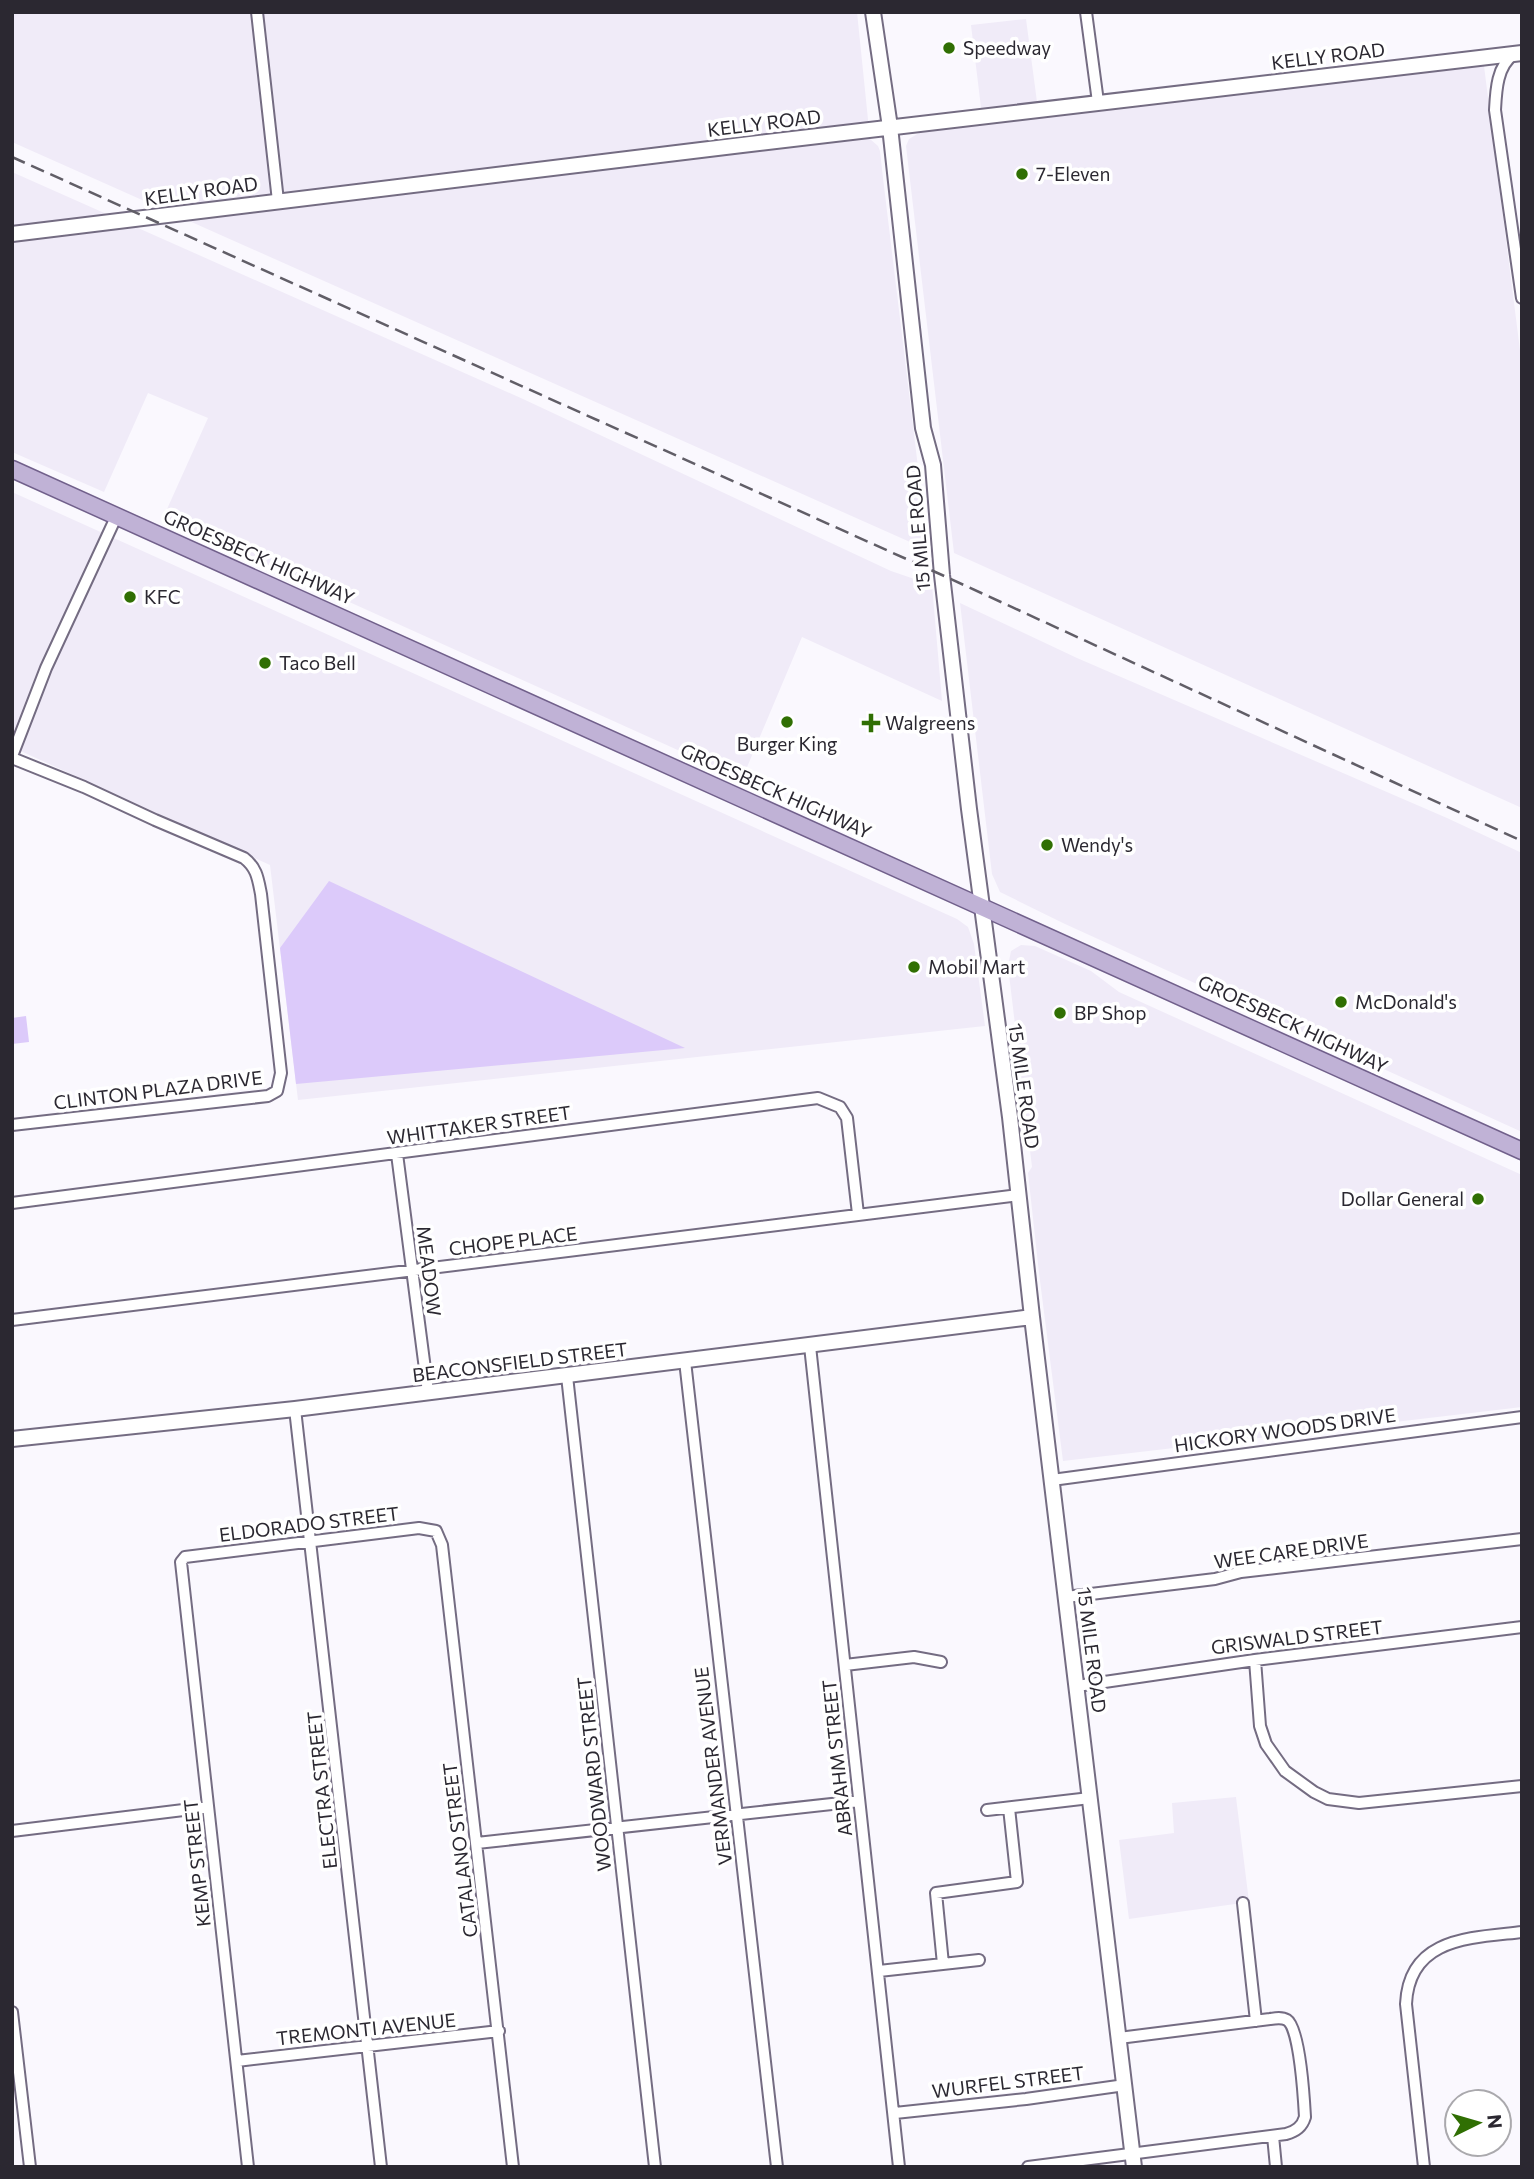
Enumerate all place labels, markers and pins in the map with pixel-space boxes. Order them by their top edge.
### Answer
place label: Speedway [963,36,1051,59]
marker: Speedway [941,40,957,56]
place label: 7-Eleven [1036,162,1110,185]
marker: 7-Eleven [1014,166,1030,182]
place label: KFC [144,585,181,608]
marker: KFC [122,589,138,605]
place label: Taco Bell [279,651,356,674]
marker: Taco Bell [257,655,273,671]
place label: Walgreens [885,711,975,734]
marker: Burger King [779,714,795,730]
marker: Walgreens [863,715,879,731]
place label: Burger King [737,732,837,755]
place label: Wendy's [1061,833,1133,856]
marker: Wendy's [1039,837,1055,853]
place label: Mobil Mart [928,955,1026,978]
marker: Mobil Mart [906,959,922,975]
place label: McDonald's [1355,990,1457,1013]
marker: McDonald's [1333,994,1349,1010]
place label: BP Shop [1074,1001,1146,1024]
marker: BP Shop [1052,1005,1068,1021]
place label: Dollar General [1341,1187,1464,1210]
marker: Dollar General [1470,1191,1486,1207]

